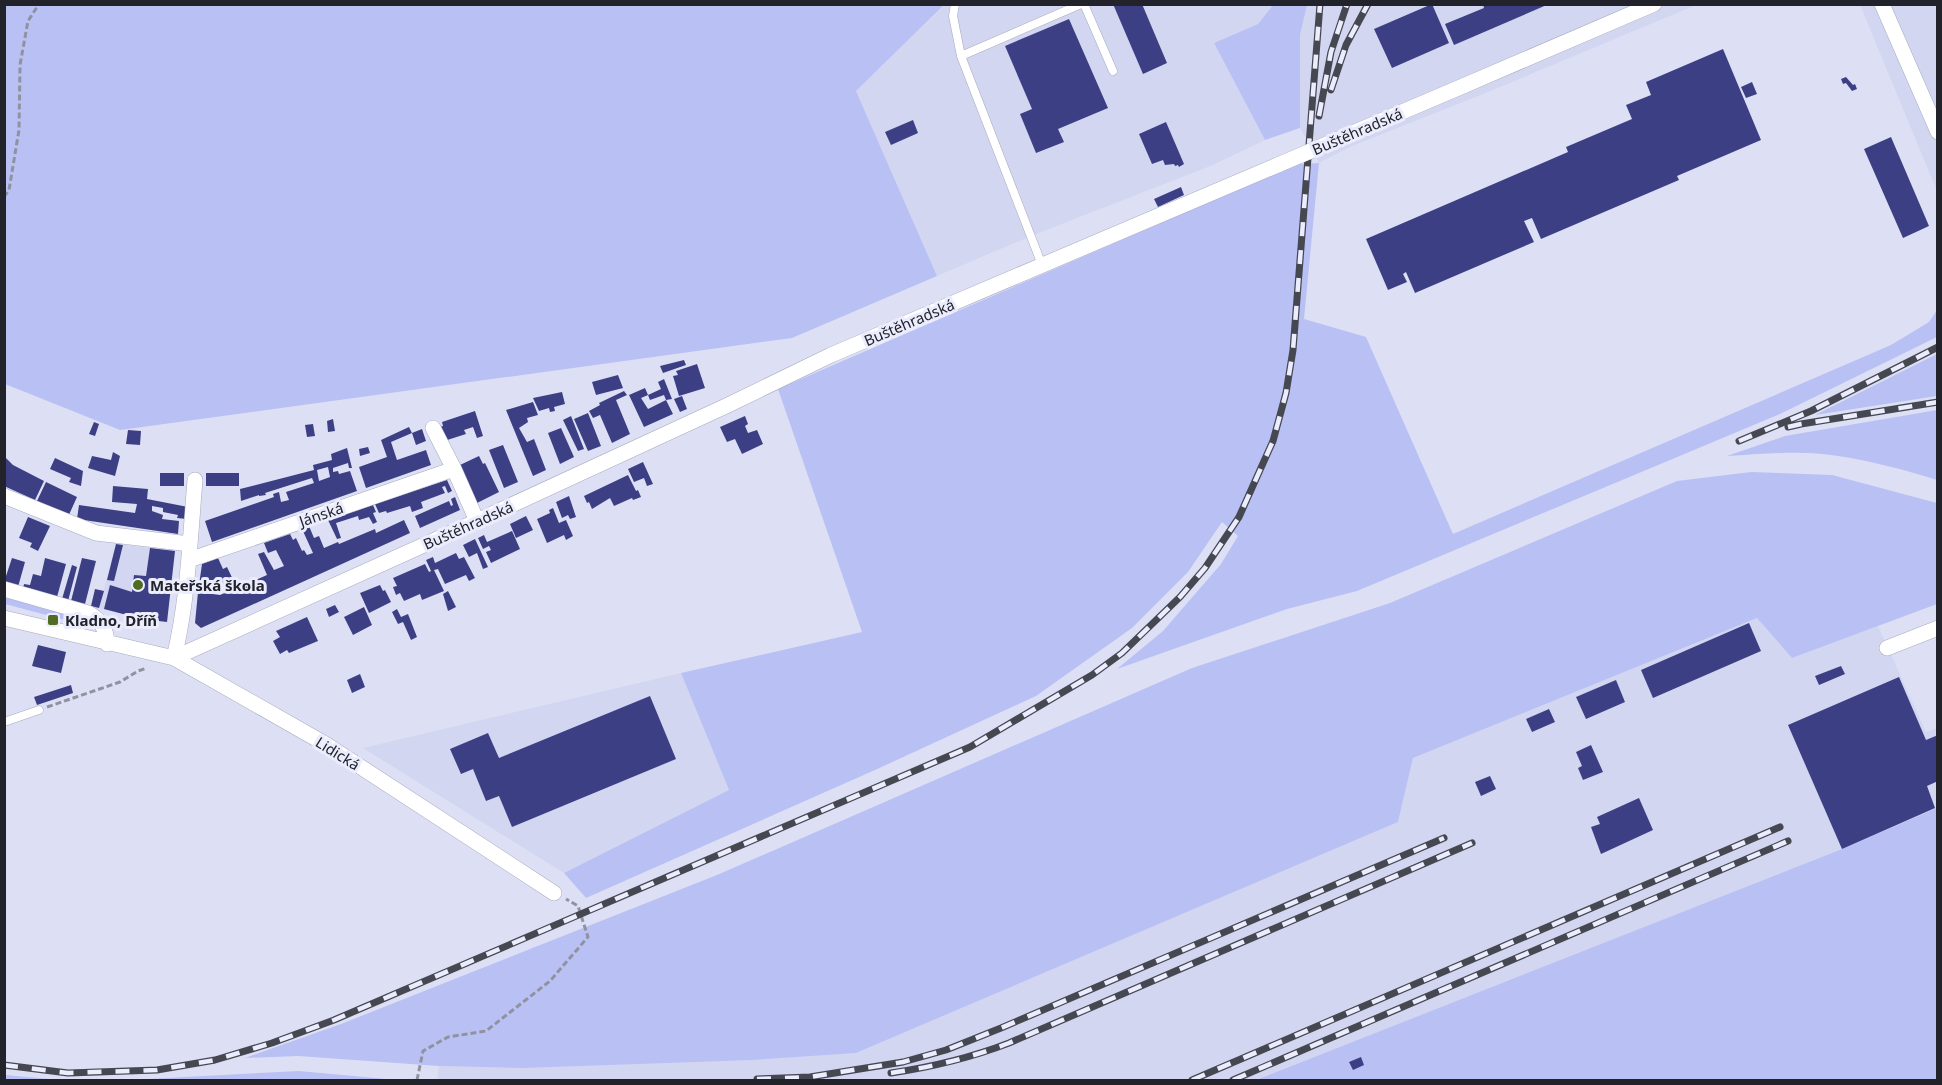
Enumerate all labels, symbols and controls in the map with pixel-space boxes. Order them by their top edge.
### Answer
street label: Buštěhradská [1309,103,1405,159]
street label: Buštěhradská [861,294,957,350]
street label: Buštěhradská [420,496,516,554]
street label: Jánská [294,497,346,531]
place label: Mateřská škola [150,575,265,595]
marker: Mateřská škola [131,578,145,592]
place label: Kladno, Dříň [65,610,157,630]
marker: Kladno, Dříň [46,613,60,627]
street label: Lidická [312,732,364,774]

